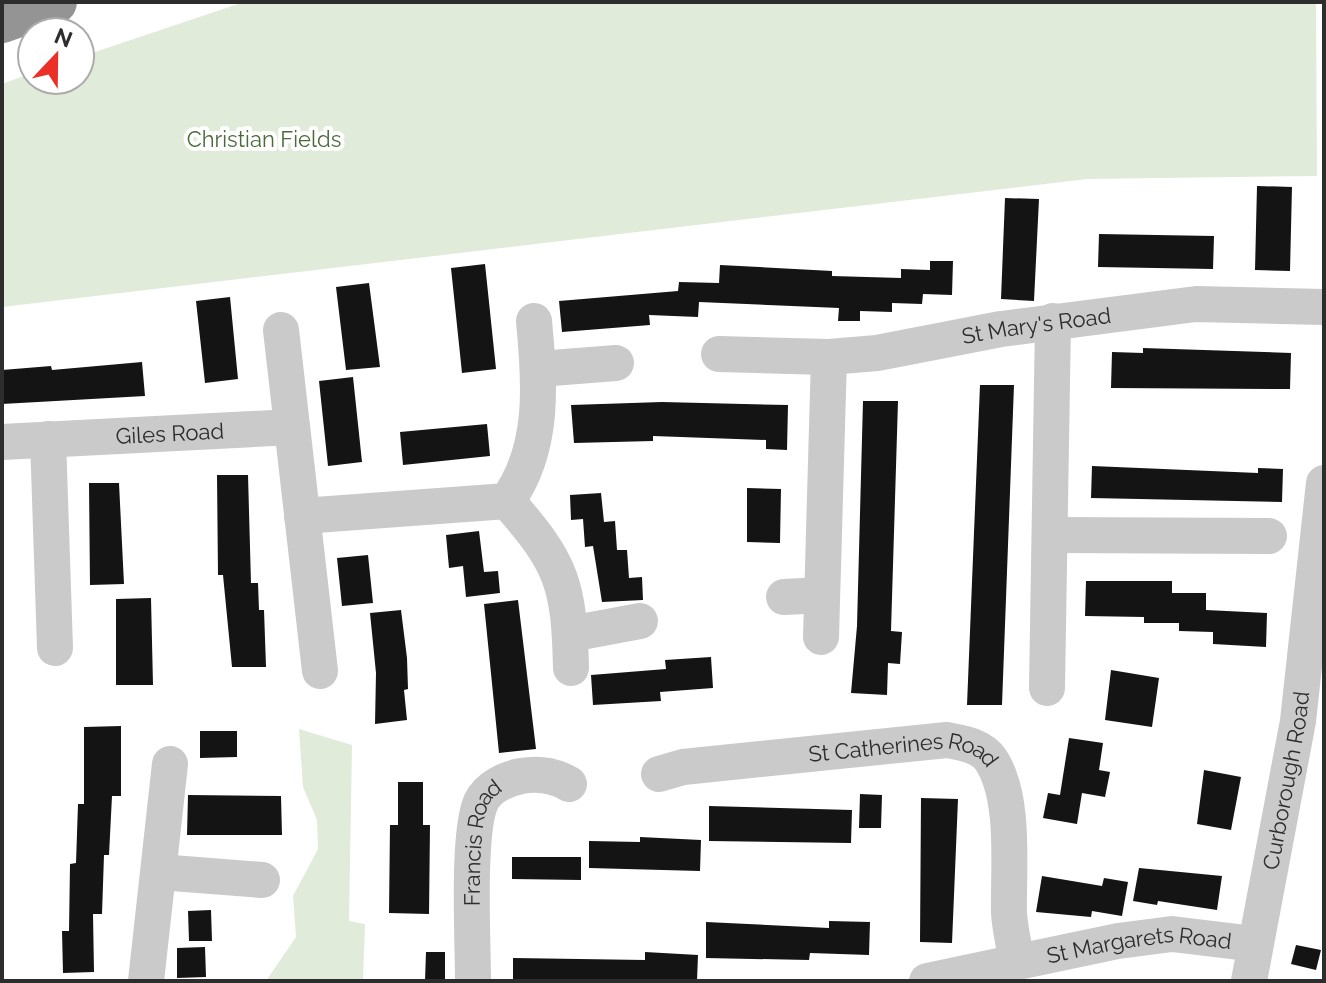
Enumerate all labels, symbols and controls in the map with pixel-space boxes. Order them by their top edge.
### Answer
north arrow [16,16,96,96]
text: N [51,22,76,53]
park label: Christian Fields [187,126,341,152]
street label: St Mary's Road [960,302,1112,349]
street label: Giles Road [115,418,225,449]
street label: Curborough Road [1257,690,1314,872]
street label: St Catherines Road [807,727,1004,772]
street label: Francis Road [459,773,506,906]
street label: St Margarets Road [1044,921,1233,969]

